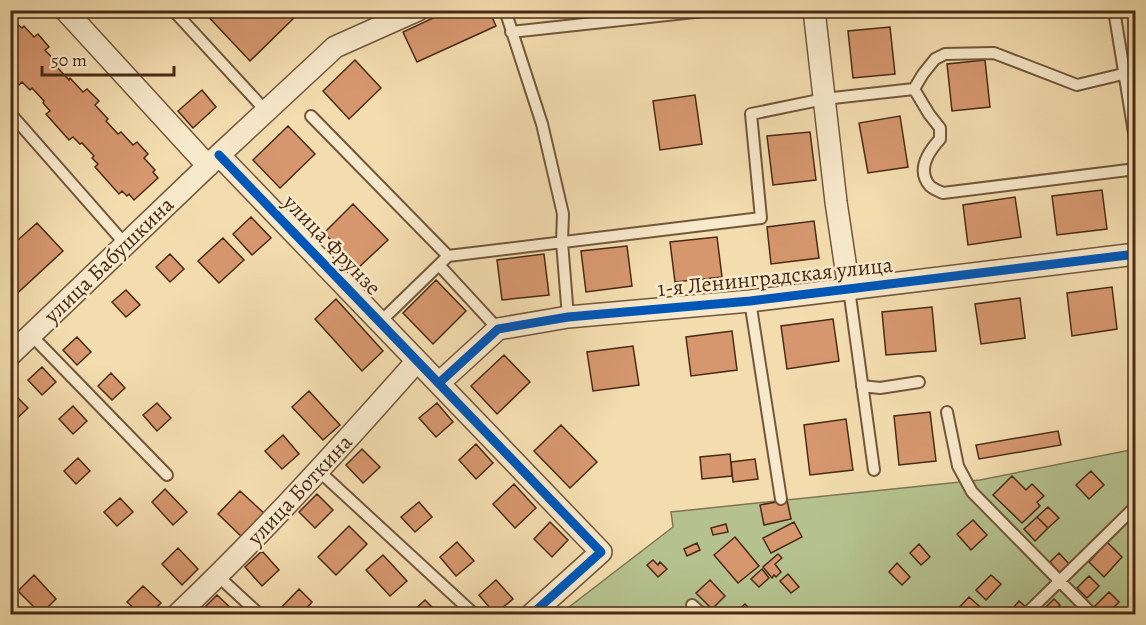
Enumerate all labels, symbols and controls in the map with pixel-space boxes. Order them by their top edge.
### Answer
scale bar [42,39,174,77]
text: 50 m [51,48,87,72]
street label: улица Фрунзе [276,187,388,302]
street label: улица Бабушкина [37,190,181,331]
street label: 1-я Ленинградская улица [656,250,895,304]
street label: улица Боткина [240,427,360,553]

